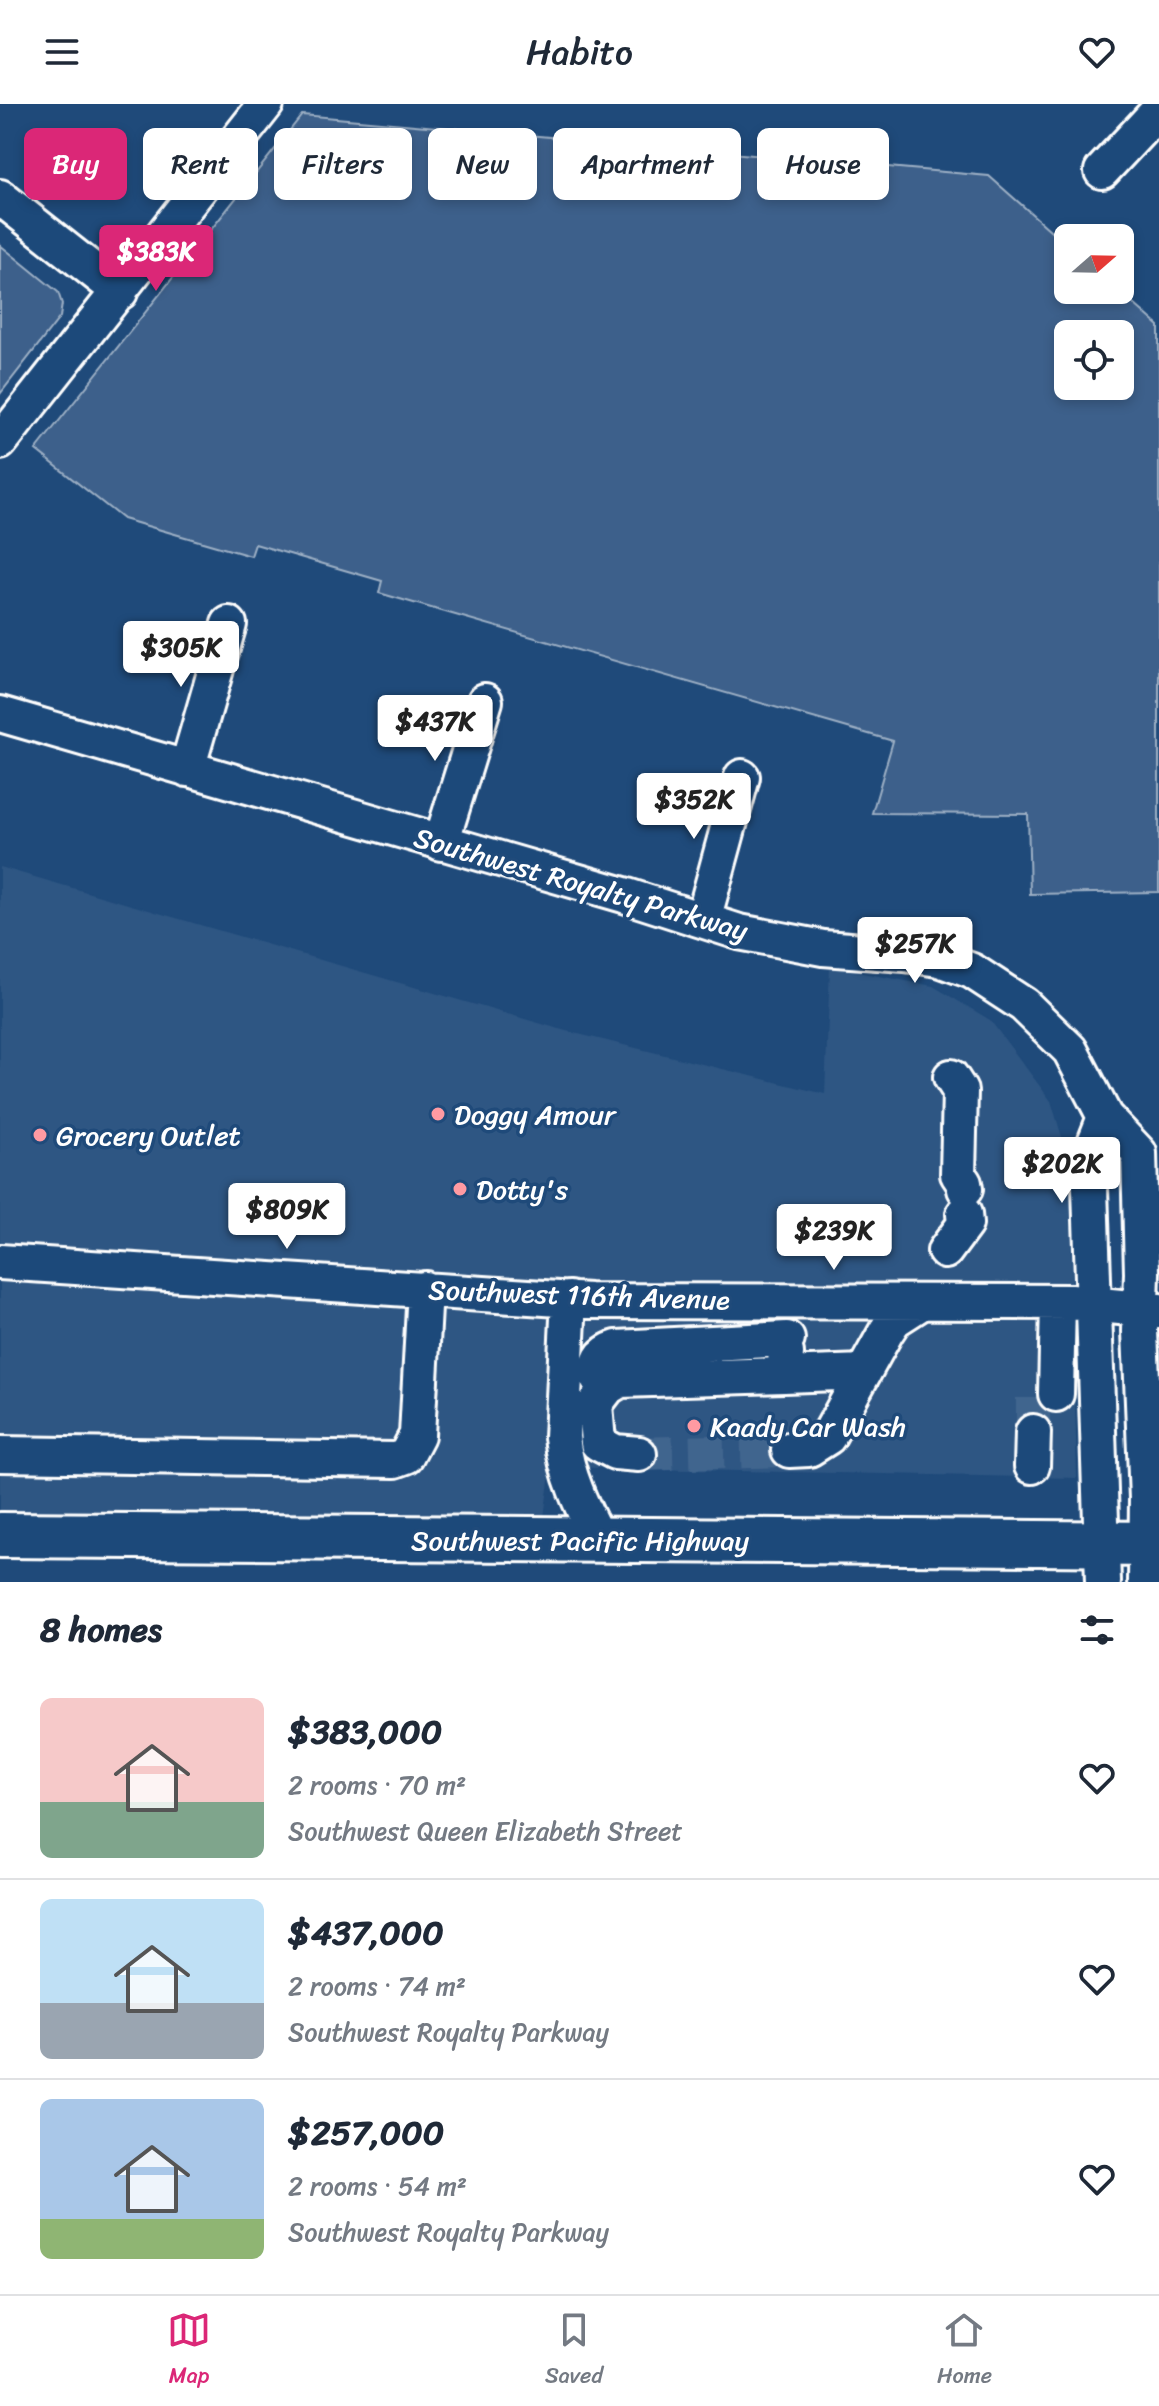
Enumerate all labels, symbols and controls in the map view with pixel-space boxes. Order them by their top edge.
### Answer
text: Habito [526,20,633,84]
icon: menu [40,30,84,74]
icon: heart [1075,30,1119,74]
chip: Buy [24,128,127,200]
chip: Rent [143,128,258,200]
chip: Filters [274,128,412,200]
chip: New [428,128,537,200]
chip: Apartment [553,128,741,200]
chip: House [757,128,889,200]
north arrow [1054,224,1134,304]
map controls [1054,224,1134,400]
pin: $383K [100,225,212,293]
text: $383K [117,228,195,274]
button: locate [1054,320,1134,400]
pin: $305K [125,621,237,689]
text: $305K [141,624,221,670]
pin: $437K [379,695,491,763]
text: $437K [396,698,474,744]
pin: $352K [638,773,750,841]
text: $352K [655,776,733,822]
street label: Southwest Royalty Parkway [408,813,754,955]
pin: $257K [859,917,971,985]
text: $257K [875,920,955,966]
place label: Doggy Amour [454,1090,617,1139]
marker: Doggy Amour [429,1105,447,1123]
place label: Grocery Outlet [56,1111,241,1160]
marker: Grocery Outlet [31,1126,49,1144]
pin: $202K [1006,1137,1118,1205]
text: $202K [1022,1140,1102,1186]
place label: Dotty's [476,1165,568,1214]
marker: Dotty's [451,1180,469,1198]
pin: $809K [231,1183,343,1251]
text: $809K [246,1186,328,1232]
pin: $239K [778,1204,890,1272]
text: $239K [795,1207,873,1253]
street label: Southwest 116th Avenue [427,1265,731,1325]
place label: Kaady Car Wash [710,1402,906,1451]
marker: Kaady Car Wash [685,1417,703,1435]
street label: Southwest Pacific Highway [411,1516,749,1565]
text: 8 homes [40,1600,162,1660]
icon: filters [1075,1608,1119,1652]
text: $383,000 [288,1702,442,1762]
icon: home [104,1730,200,1826]
icon: heart [1075,1756,1119,1800]
text: 2 rooms · 70 m² [288,1762,466,1808]
text: Southwest Queen Elizabeth Street [288,1808,683,1854]
text: $437,000 [288,1903,444,1963]
icon: home [104,1931,200,2027]
icon: heart [1075,1957,1119,2001]
text: 2 rooms · 74 m² [288,1963,466,2009]
text: Southwest Royalty Parkway [288,2009,609,2055]
text: $257,000 [288,2103,444,2163]
icon: home [104,2131,200,2227]
icon: heart [1075,2157,1119,2201]
text: 2 rooms · 54 m² [288,2163,467,2209]
text: Southwest Royalty Parkway [288,2209,609,2255]
tab: Map [167,2308,211,2395]
tab: Saved [545,2308,603,2395]
tab: Home [937,2308,992,2395]

